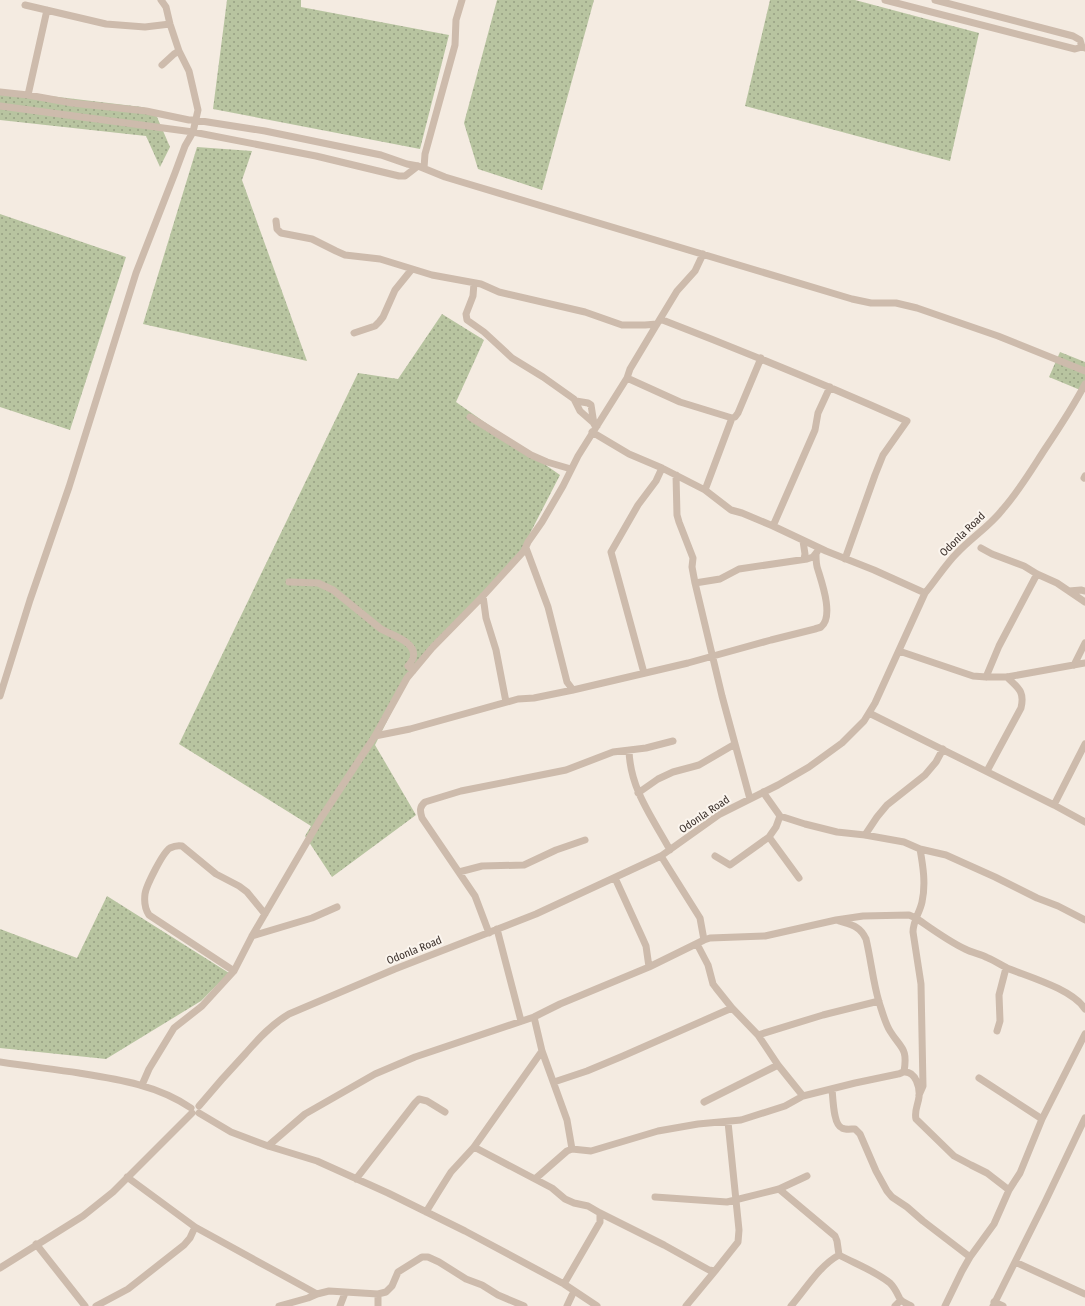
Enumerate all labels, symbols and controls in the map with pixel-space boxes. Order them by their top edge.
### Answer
street label: Odonla Road [937,510,988,559]
street label: Odonla Road [677,793,732,836]
street label: Odonla Road [385,934,444,967]

